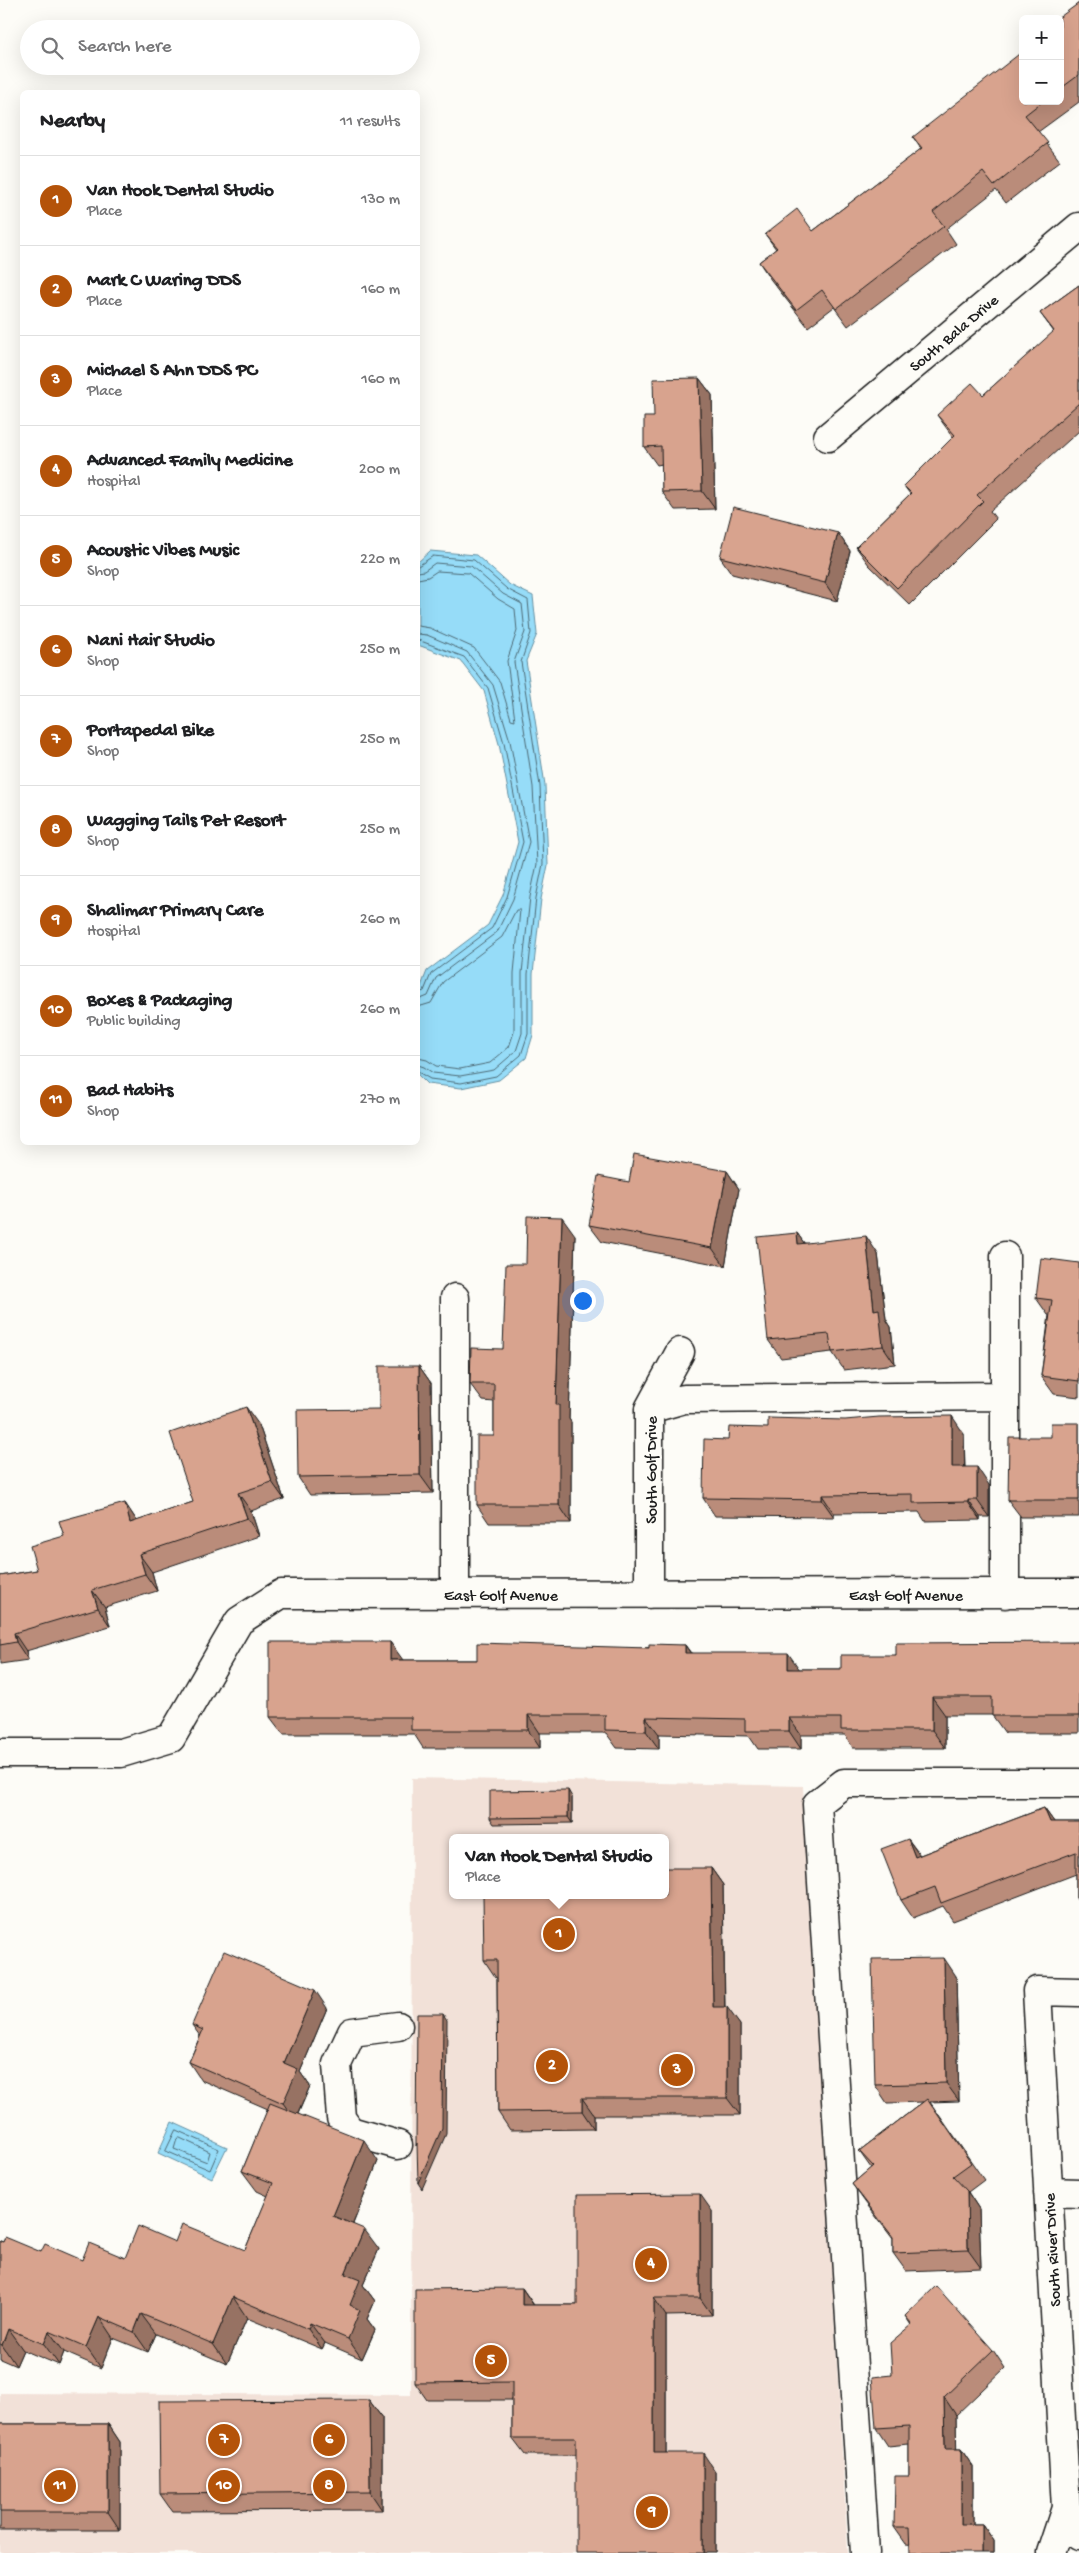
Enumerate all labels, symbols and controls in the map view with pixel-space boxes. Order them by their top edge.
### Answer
map controls [1019,15,1064,105]
button: + [1019,15,1064,60]
search box [20,20,420,75]
icon: search [38,34,66,62]
text: Search here [78,36,172,59]
button: − [1019,60,1064,105]
text: Nearby [40,110,105,135]
text: 11 results [340,113,400,132]
text: Van Hook Dental Studio [87,180,274,203]
text: 1 [53,191,59,210]
text: 130 m [361,191,400,210]
text: Place [87,203,122,222]
text: Mark C Waring DDS [87,270,241,293]
text: 2 [52,281,60,300]
text: 160 m [361,281,400,300]
street label: South Bala Drive [907,291,1004,377]
text: Place [87,293,122,312]
text: Michael S Ahn DDS PC [87,360,257,383]
text: 3 [52,371,60,390]
text: 160 m [361,371,400,390]
text: Place [87,383,122,402]
text: Advanced Family Medicine [87,450,293,473]
text: 4 [52,461,60,480]
text: 200 m [359,461,400,480]
text: Hospital [87,473,141,492]
text: Acoustic Vibes Music [87,540,239,563]
text: 5 [52,551,60,570]
text: 220 m [360,551,400,570]
text: Shop [87,563,119,582]
text: Nani Hair Studio [87,630,215,653]
text: 6 [52,641,60,660]
text: 250 m [360,641,400,660]
text: Shop [87,653,119,672]
text: Portapedal Bike [87,720,214,743]
text: 7 [52,731,60,750]
text: 250 m [360,731,400,750]
text: Shop [87,743,119,762]
text: Wagging Tails Pet Resort [87,810,285,833]
text: 8 [52,821,60,840]
text: 250 m [360,821,400,840]
text: Shop [87,833,119,852]
text: Shalimar Primary Care [87,900,263,923]
text: 9 [52,911,60,930]
text: 260 m [360,911,400,930]
text: Hospital [87,923,141,942]
text: Boxes & Packaging [87,990,232,1013]
text: 10 [48,1001,64,1020]
text: 260 m [360,1001,400,1020]
text: Public building [87,1013,181,1032]
text: Bad Habits [87,1080,173,1103]
text: 11 [50,1091,62,1110]
text: 270 m [360,1091,400,1110]
text: Shop [87,1103,119,1122]
your location [570,1288,596,1314]
street label: South Golf Drive [644,1415,663,1524]
street label: East Golf Avenue [444,1588,559,1607]
street label: East Golf Avenue [849,1588,964,1607]
popup [449,1834,669,1899]
text: Van Hook Dental Studio [466,1846,653,1869]
text: Place [466,1869,500,1888]
pin: 1 [543,1915,575,1953]
pin: 2 [536,2047,568,2085]
pin: 3 [661,2051,693,2089]
street label: South River Drive [1042,2192,1067,2307]
pin: 4 [635,2245,667,2283]
pin: 5 [475,2342,507,2380]
pin: 7 [208,2421,240,2459]
pin: 6 [313,2421,345,2459]
pin: 11 [44,2467,76,2505]
pin: 10 [208,2467,240,2505]
pin: 8 [313,2467,345,2505]
pin: 9 [636,2493,668,2531]

